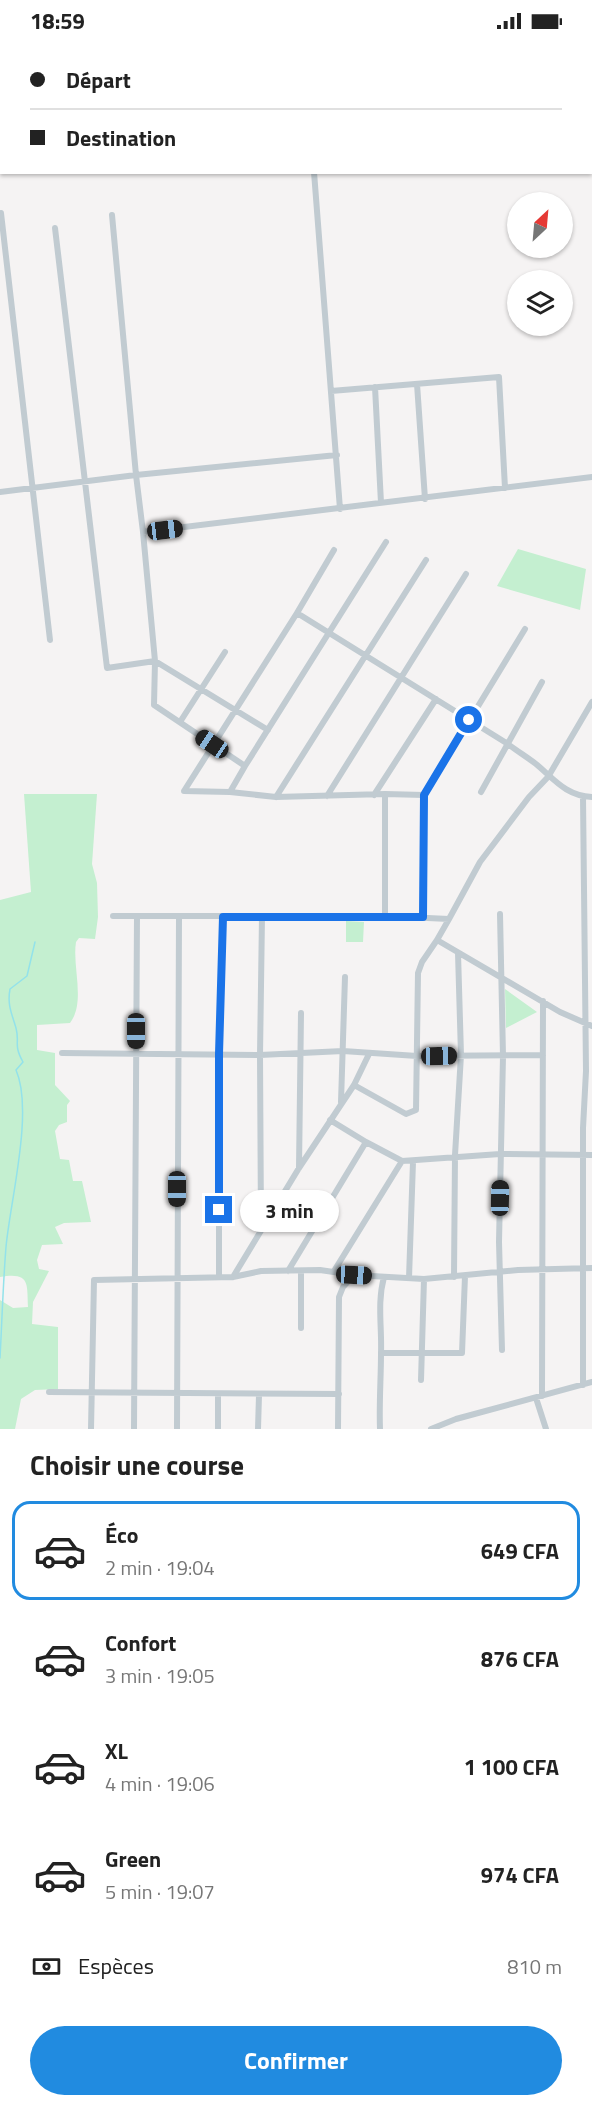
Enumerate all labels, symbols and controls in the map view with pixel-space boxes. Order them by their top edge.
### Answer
text: 18:59 [30,4,85,38]
text: Départ [66,63,131,97]
text: Destination [66,121,176,155]
north arrow [507,192,573,258]
map controls [507,192,573,336]
button: layers [507,270,573,336]
car [146,519,184,541]
route start [455,706,482,733]
car [192,726,232,762]
car [127,1013,145,1049]
car [421,1047,457,1065]
car [168,1171,186,1207]
car [491,1180,509,1216]
callout: 3 min [240,1189,339,1231]
text: 3 min [265,1195,314,1226]
route end [205,1196,232,1223]
car [336,1265,372,1285]
text: Choisir une course [30,1444,244,1485]
text: Éco [105,1518,138,1552]
icon: car [33,1524,87,1578]
text: 649 CFA [481,1534,559,1568]
text: 2 min · 19:04 [105,1552,215,1583]
text: Confort [105,1626,176,1660]
icon: car [33,1632,87,1686]
text: 876 CFA [481,1642,559,1676]
text: 3 min · 19:05 [105,1660,215,1691]
text: XL [105,1734,128,1768]
icon: car [33,1740,87,1794]
text: 1 100 CFA [464,1750,559,1784]
text: 4 min · 19:06 [105,1768,215,1799]
text: Green [105,1842,161,1876]
icon: car [33,1848,87,1902]
text: 974 CFA [481,1858,559,1892]
text: 5 min · 19:07 [105,1876,215,1907]
text: Espèces [78,1949,154,1983]
icon: cash [30,1950,63,1983]
text: 810 m [507,1951,562,1982]
button: Confirmer [30,2026,562,2095]

